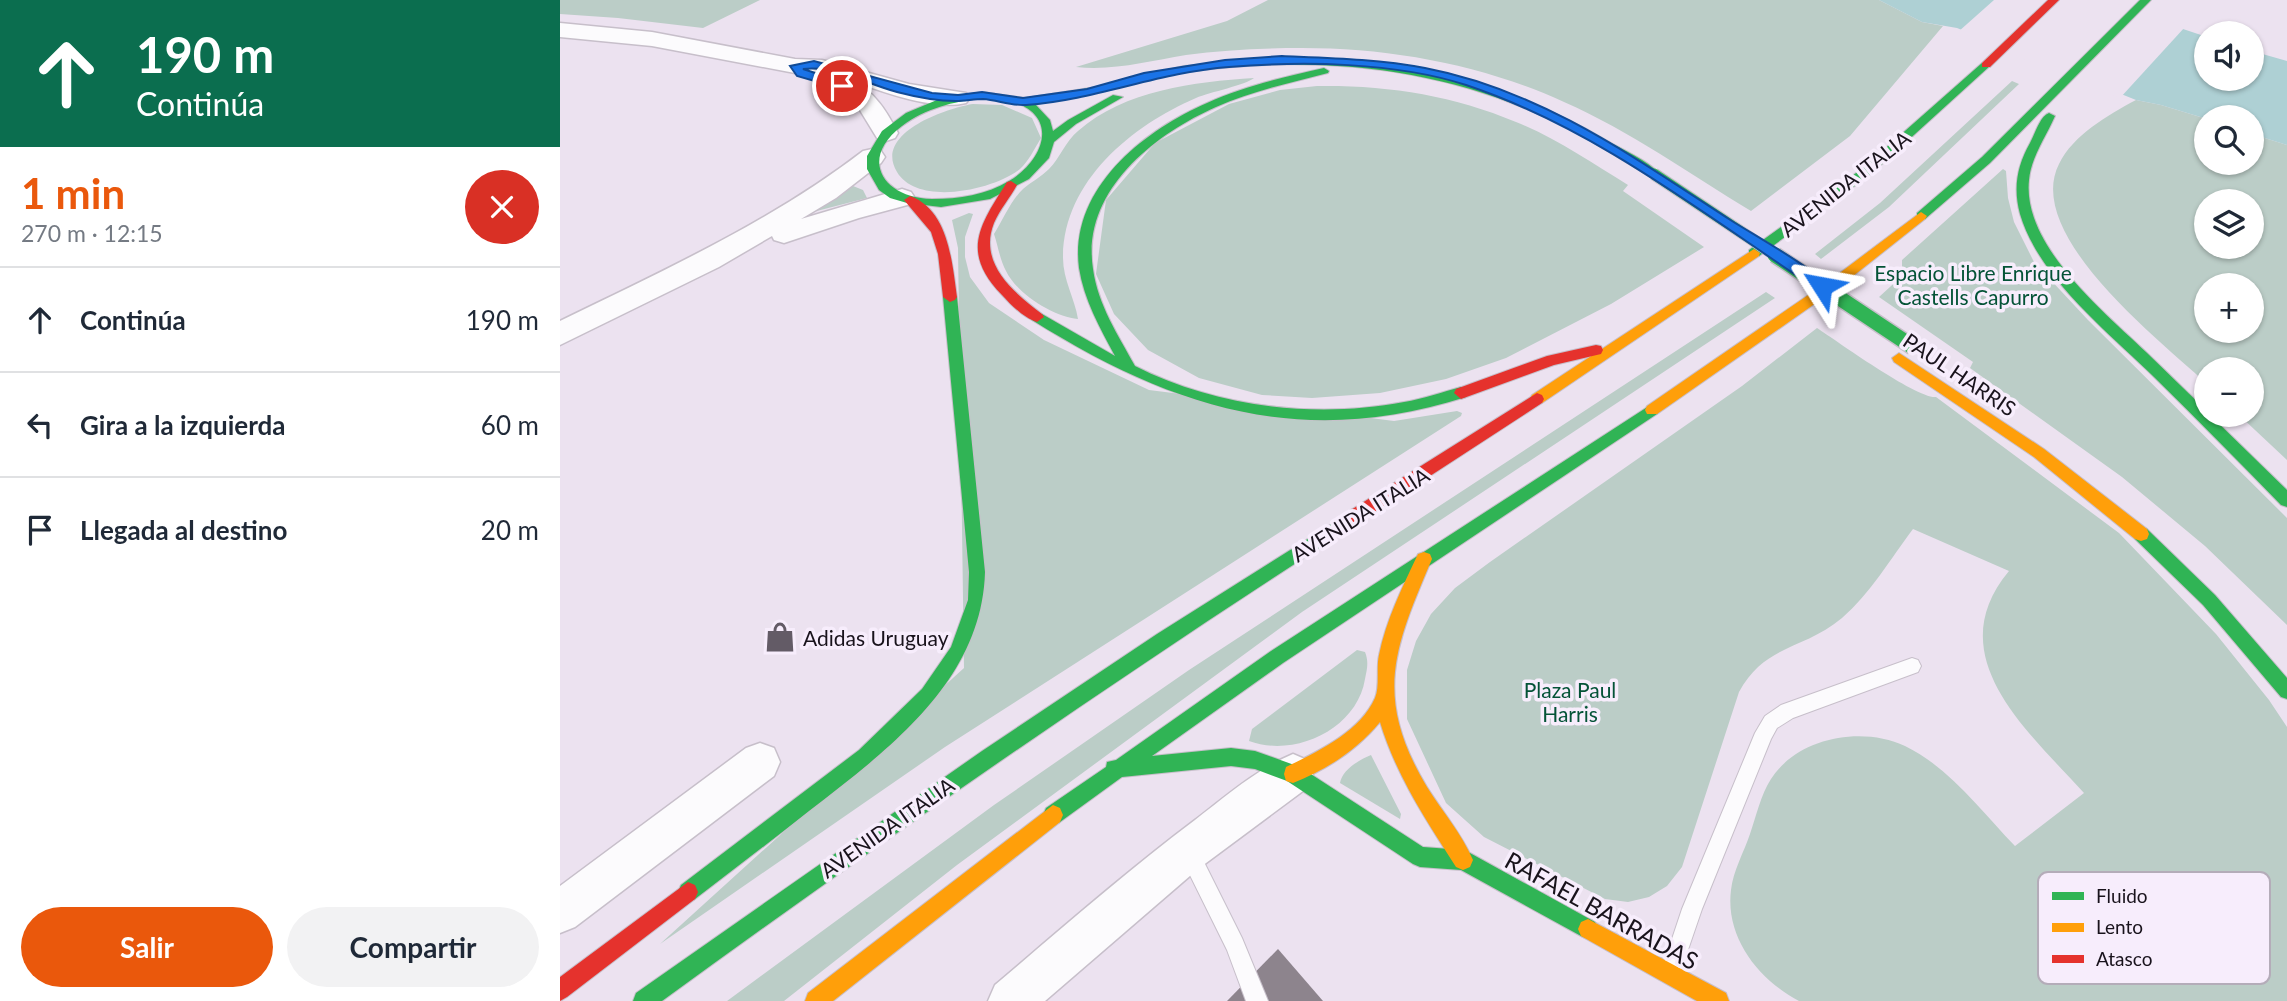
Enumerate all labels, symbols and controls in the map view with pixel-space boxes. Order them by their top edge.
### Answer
map controls [2194,21,2264,427]
button: sound [2194,21,2264,91]
text: 190 m [136,25,274,83]
icon: ahead [21,28,112,119]
pin [812,56,872,116]
icon: arrive [823,67,861,105]
text: Continúa [136,84,264,123]
button: search [2194,105,2264,175]
street label: AVENIDA ITALIA [1775,124,1915,241]
text: 1 min [21,168,125,218]
button: close [465,170,539,244]
button: layers [2194,189,2264,259]
text: 270 m · 12:15 [21,219,163,247]
position arrow [1785,249,1859,323]
park label: Espacio Libre Enrique Castells Capurro [1874,260,2072,309]
button: + [2194,273,2264,343]
icon: ahead [21,301,59,339]
text: Continúa [80,304,186,336]
text: 190 m [466,304,539,336]
street label: PAUL HARRIS [1899,327,2021,421]
button: − [2194,357,2264,427]
icon: left [21,406,59,444]
text: Gira a la izquierda [80,409,286,441]
text: 60 m [481,409,539,441]
street label: AVENIDA ITALIA [1287,461,1434,566]
icon: arrive [21,511,59,549]
text: Llegada al destino [80,514,287,546]
text: 20 m [481,514,539,546]
shop icon: Adidas Uruguay [763,620,797,654]
place label: Adidas Uruguay [803,625,949,650]
park label: Plaza Paul Harris [1524,677,1616,726]
street label: AVENIDA ITALIA [815,771,959,882]
street label: RAFAEL BARRADAS [1500,845,1704,975]
legend [2038,872,2270,984]
text: Fluido [2096,884,2148,907]
button: Salir [21,907,273,987]
button: Compartir [287,907,539,987]
text: Lento [2096,915,2143,938]
text: Atasco [2096,947,2152,970]

